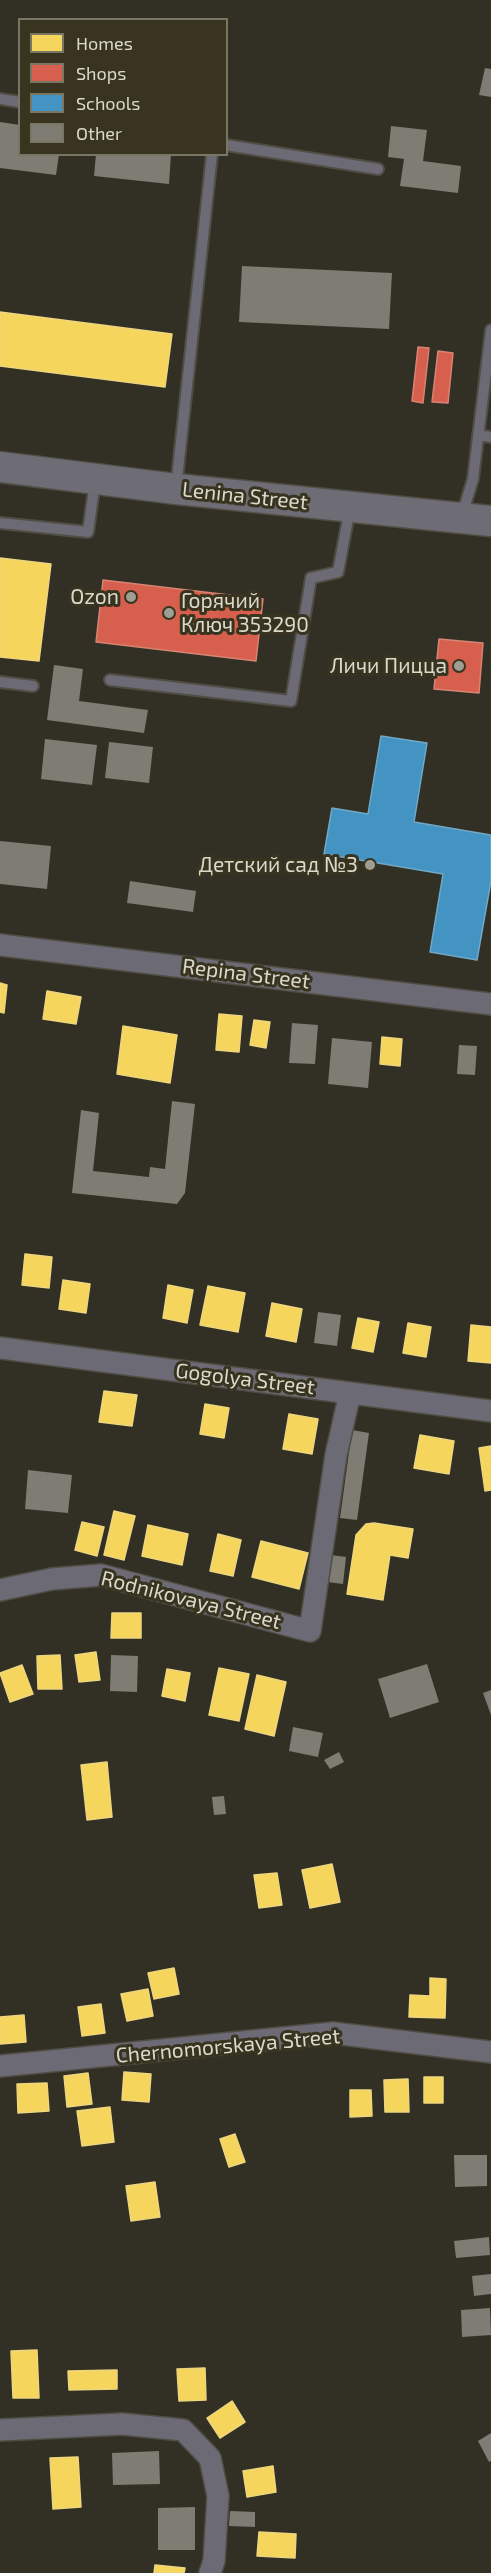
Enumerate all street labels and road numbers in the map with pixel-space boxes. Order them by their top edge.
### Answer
street label: Lenina Street [181,477,309,515]
street label: Repina Street [181,954,311,994]
street label: Gogolya Street [174,1358,316,1400]
street label: Rodnikovaya Street [98,1565,284,1635]
street label: Chernomorskaya Street [115,2024,341,2068]

